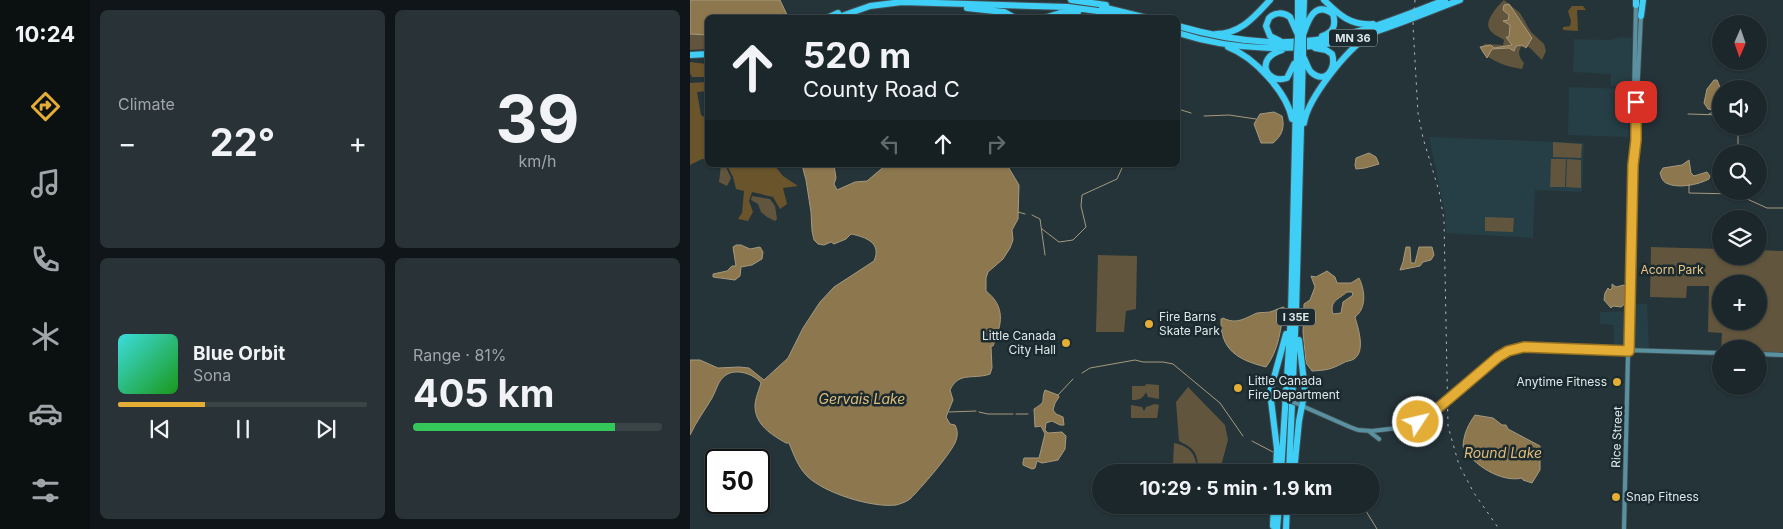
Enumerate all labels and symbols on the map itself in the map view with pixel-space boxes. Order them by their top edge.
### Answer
north arrow [1712,15,1768,70]
road number: MN 36 [1329,29,1377,46]
pin [1615,81,1657,123]
park label: Acorn Park [1640,262,1704,277]
road number: I 35E [1277,308,1315,326]
place label: Fire Barns Skate Park [1159,309,1220,338]
marker: Fire Barns Skate Park [1143,318,1155,330]
place label: Little Canada City Hall [982,328,1056,357]
marker: Little Canada City Hall [1060,337,1072,349]
place label: Little Canada Fire Department [1248,373,1340,402]
place label: Anytime Fitness [1517,374,1607,389]
marker: Anytime Fitness [1611,376,1623,388]
marker: Little Canada Fire Department [1232,382,1244,394]
water label: Gervais Lake [819,390,905,407]
position arrow [1391,395,1443,447]
street label: Rice Street [1608,406,1625,468]
water label: Round Lake [1464,444,1542,461]
speed limit sign: 50 [705,449,770,514]
place label: Snap Fitness [1626,489,1699,504]
marker: Snap Fitness [1610,491,1622,503]

